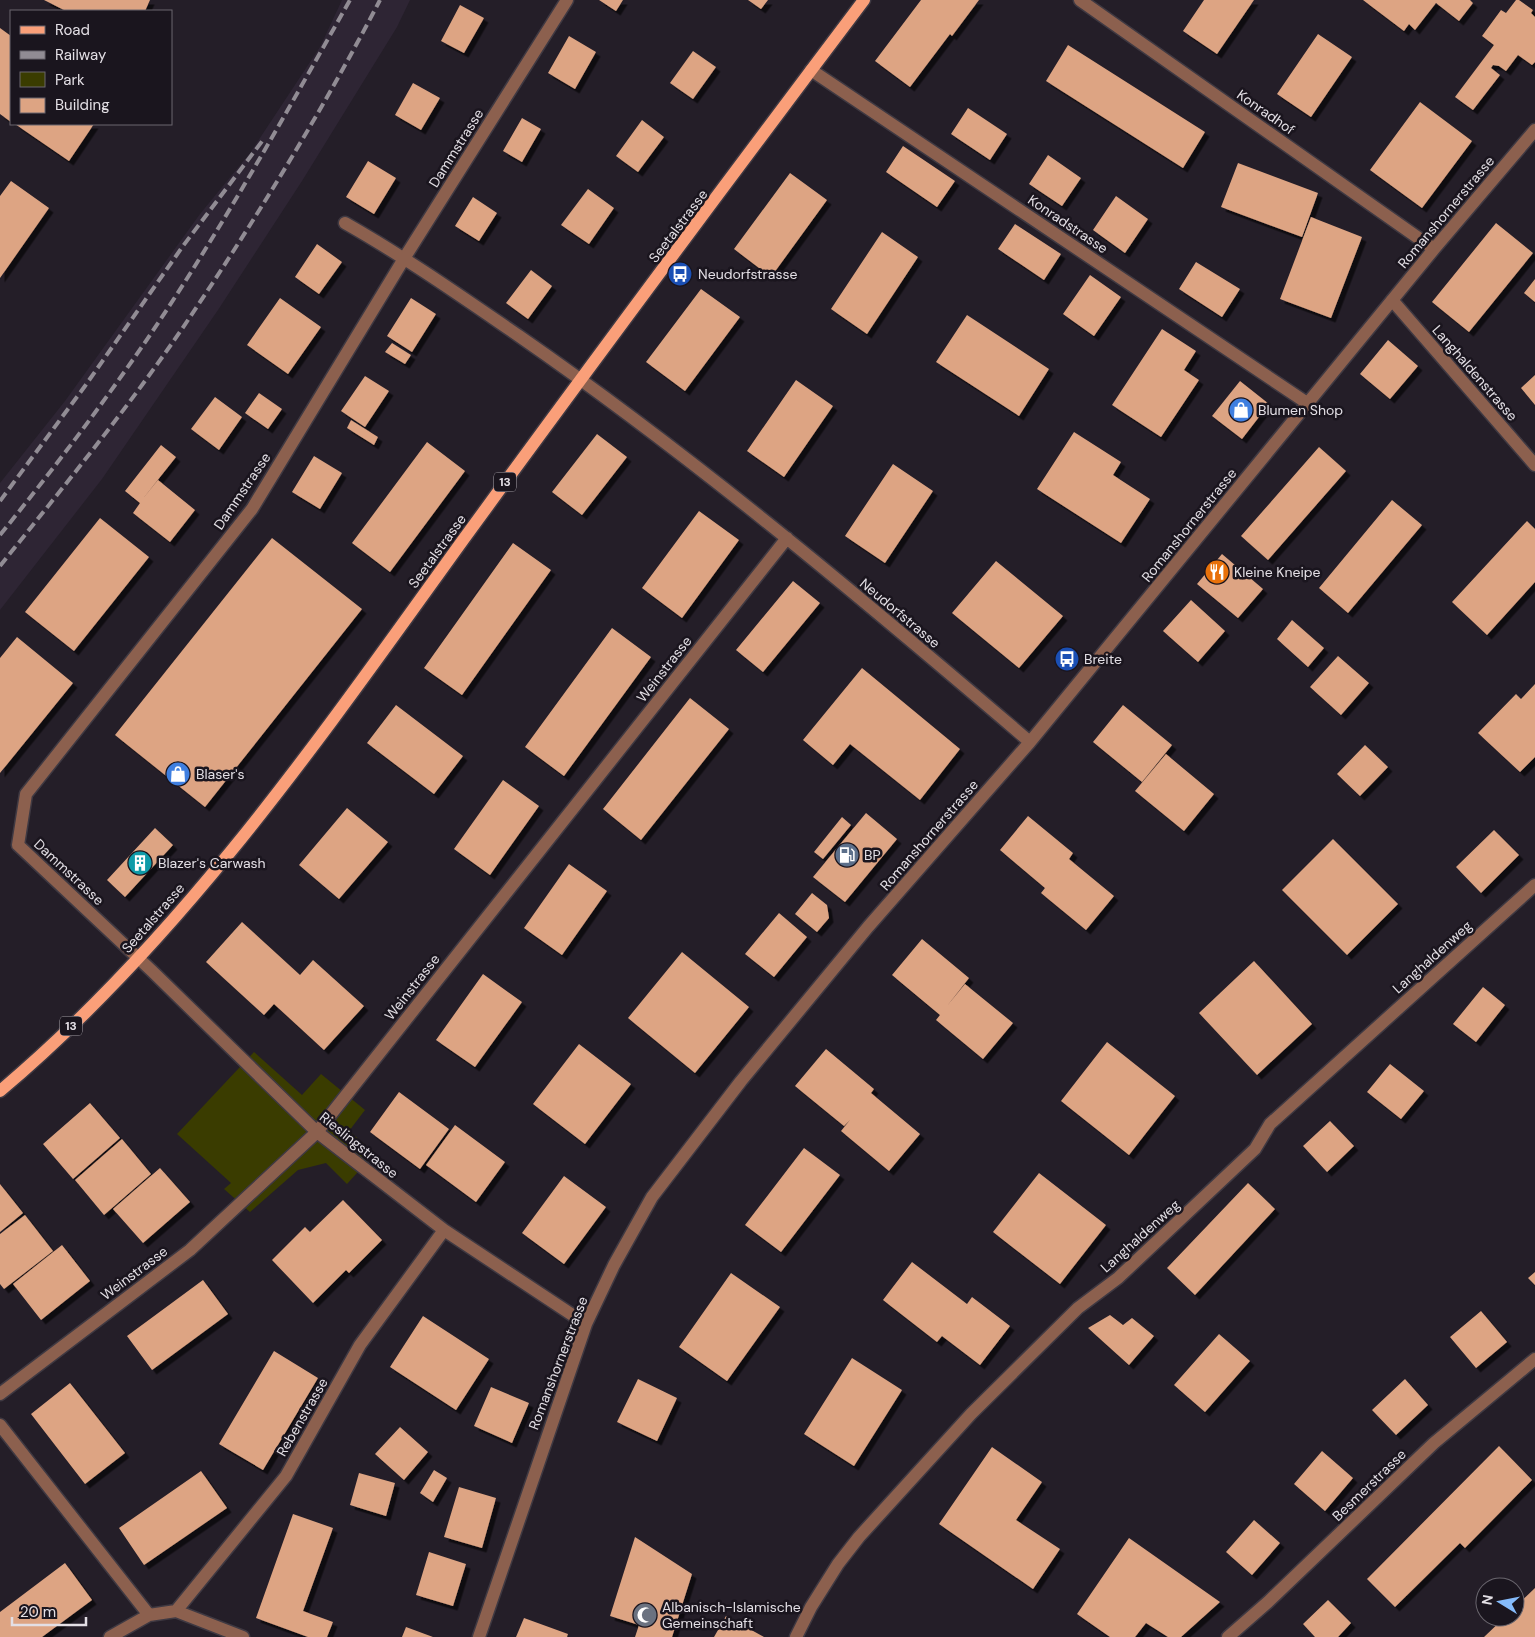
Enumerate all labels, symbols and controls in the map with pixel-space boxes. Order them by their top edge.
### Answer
legend [10,10,172,125]
text: Road [55,20,90,40]
text: Railway [55,45,107,65]
text: Park [55,70,85,90]
street label: Konradhof [1233,85,1299,139]
text: Building [55,95,110,115]
street label: Dammstrasse [425,105,487,191]
street label: Romanshornerstrasse [1394,152,1498,272]
street label: Seetalstrasse [645,186,711,266]
street label: Konradstrasse [1025,191,1111,257]
bus stop icon: Neudorfstrasse [667,261,693,287]
place label: Neudorfstrasse [698,265,797,283]
street label: Langhaldenstrasse [1428,321,1522,425]
shop icon: Blumen Shop [1228,397,1254,423]
place label: Blumen Shop [1258,401,1343,419]
street label: Dammstrasse [210,449,274,533]
street label: Romanshornerstrasse [1138,464,1240,585]
road number: 13 [494,472,516,492]
street label: Seetalstrasse [404,510,470,591]
restaurant icon: Kleine Kneipe [1204,559,1230,585]
place label: Kleine Kneipe [1234,563,1321,581]
street label: Neudorfstrasse [856,574,944,652]
street label: Weinstrasse [633,632,695,706]
bus stop icon: Breite [1054,646,1080,672]
place label: Breite [1084,650,1122,668]
shop icon: Blaser's [165,761,191,787]
place label: Blaser's [196,765,245,783]
street label: Romanshornerstrasse [876,776,982,894]
street label: Dammstrasse [30,835,108,909]
fuel station icon: BP [834,842,860,868]
place label: BP [864,846,881,864]
building icon: Blazer's Carwash [127,850,153,876]
place label: Blazer's Carwash [158,854,266,872]
street label: Seetalstrasse [118,879,188,957]
street label: Langhaldenweg [1389,917,1476,997]
street label: Weinstrasse [381,950,443,1024]
road number: 13 [60,1016,82,1036]
street label: Rieslingstrasse [316,1108,402,1182]
street label: Langhaldenweg [1097,1196,1184,1276]
street label: Weinstrasse [97,1242,171,1304]
street label: Romanshornerstrasse [524,1294,592,1432]
street label: Rebenstrasse [272,1375,332,1459]
street label: Besmerstrasse [1328,1445,1410,1525]
north arrow [1475,1577,1525,1627]
text: N [1477,1593,1497,1606]
scale bar [12,1594,86,1626]
place label: Albanisch-Islamische Gemeinschaft [662,1598,801,1632]
text: 20 m [20,1602,56,1622]
mosque icon: Albanisch-Islamische Gemeinschaft [632,1602,658,1628]

